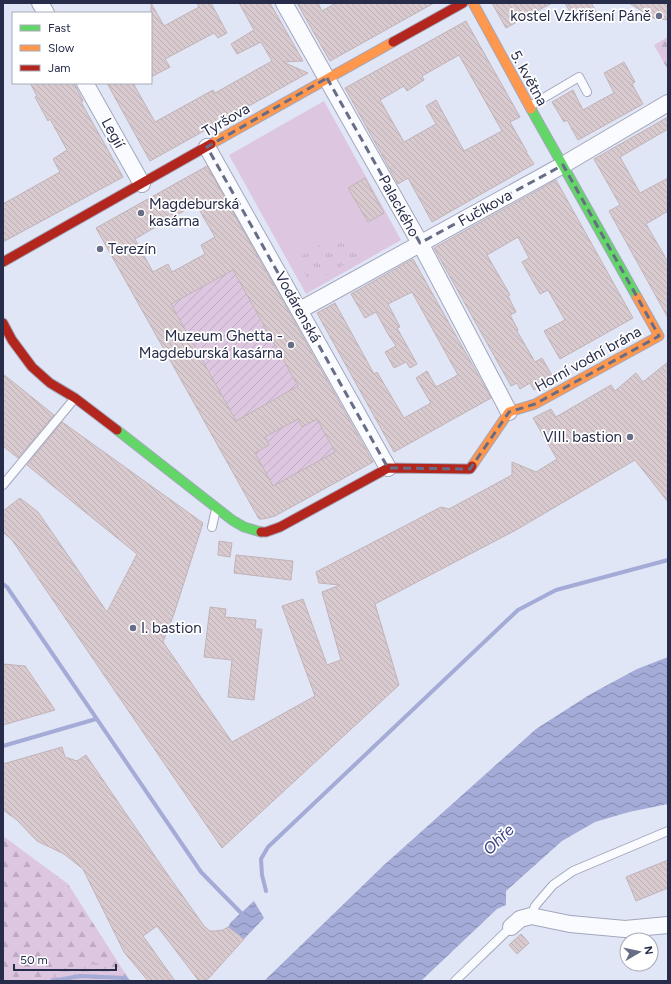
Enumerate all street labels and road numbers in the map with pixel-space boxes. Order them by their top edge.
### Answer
street label: 5. května [506,47,552,109]
street label: Tyršova [199,99,253,141]
street label: Legií [97,115,129,153]
street label: Palackého [375,172,423,240]
street label: Fučíkova [455,186,515,230]
street label: Vodárenská [271,268,325,346]
street label: Horní vodní brána [532,322,644,396]

